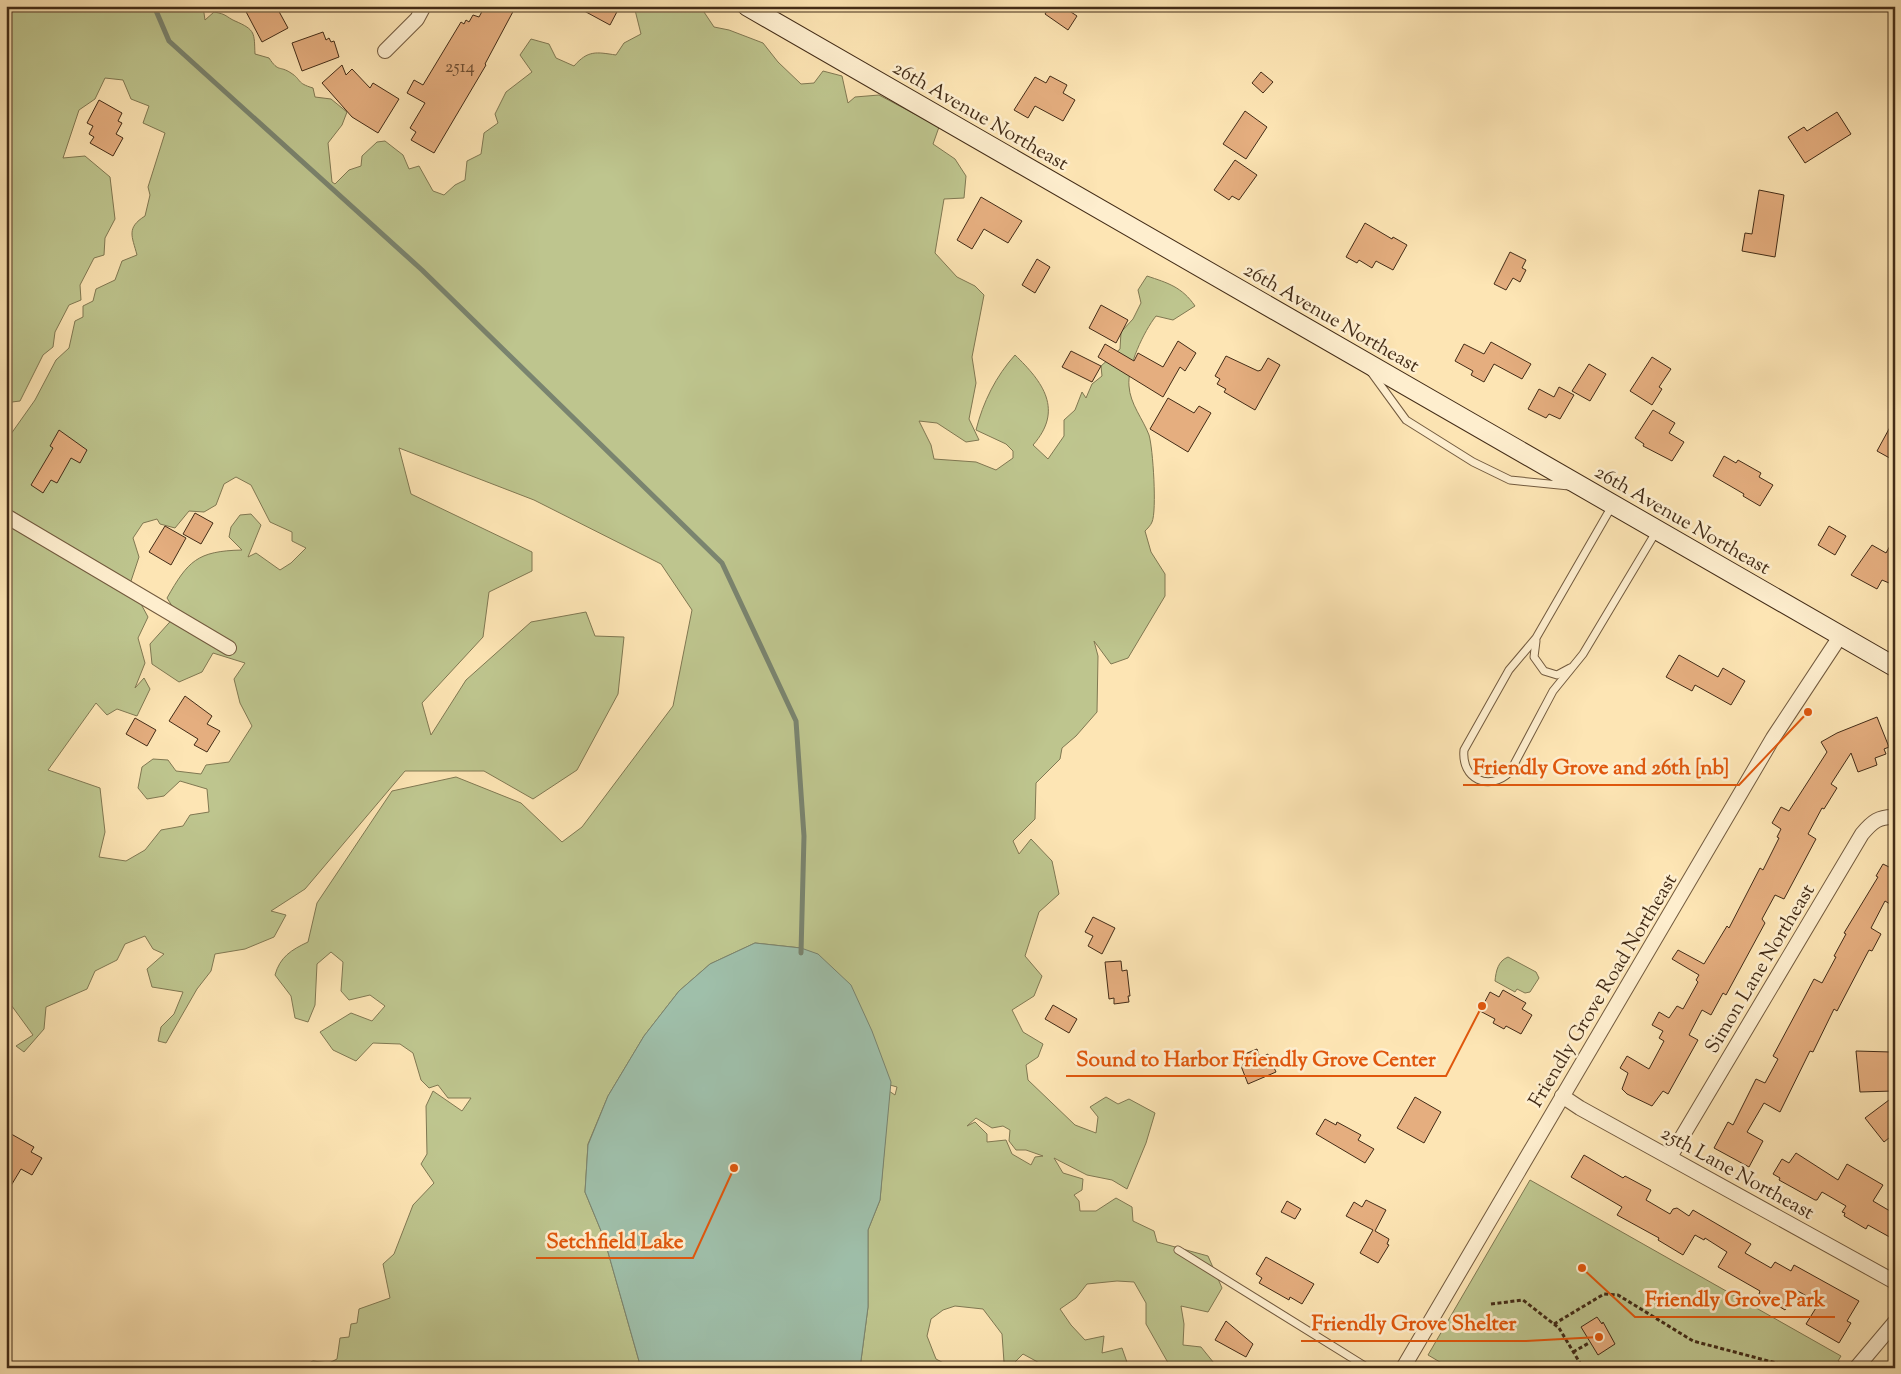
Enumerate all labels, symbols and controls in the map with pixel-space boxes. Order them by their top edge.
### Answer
house number: 2514 [445,55,475,81]
street label: 26th Avenue Northeast [886,55,1073,180]
street label: 26th Avenue Northeast [1237,257,1424,382]
street label: 26th Avenue Northeast [1588,459,1775,584]
callout: Friendly Grove and 26th [nb] [1463,749,1739,785]
text: Friendly Grove and 26th [nb] [1473,754,1729,784]
street label: Friendly Grove Road Northeast [1523,869,1686,1114]
street label: Simon Lane Northeast [1699,879,1823,1060]
callout: Sound to Harbor Friendly Grove Center [1066,1040,1446,1076]
text: Sound to Harbor Friendly Grove Center [1076,1046,1436,1076]
street label: 25th Lane Northeast [1655,1120,1819,1228]
callout: Setchfield Lake [536,1222,693,1258]
text: Setchfield Lake [546,1228,684,1258]
callout: Friendly Grove Park [1635,1281,1835,1317]
text: Friendly Grove Park [1645,1286,1826,1316]
callout: Friendly Grove Shelter [1301,1305,1526,1341]
text: Friendly Grove Shelter [1312,1310,1517,1340]

